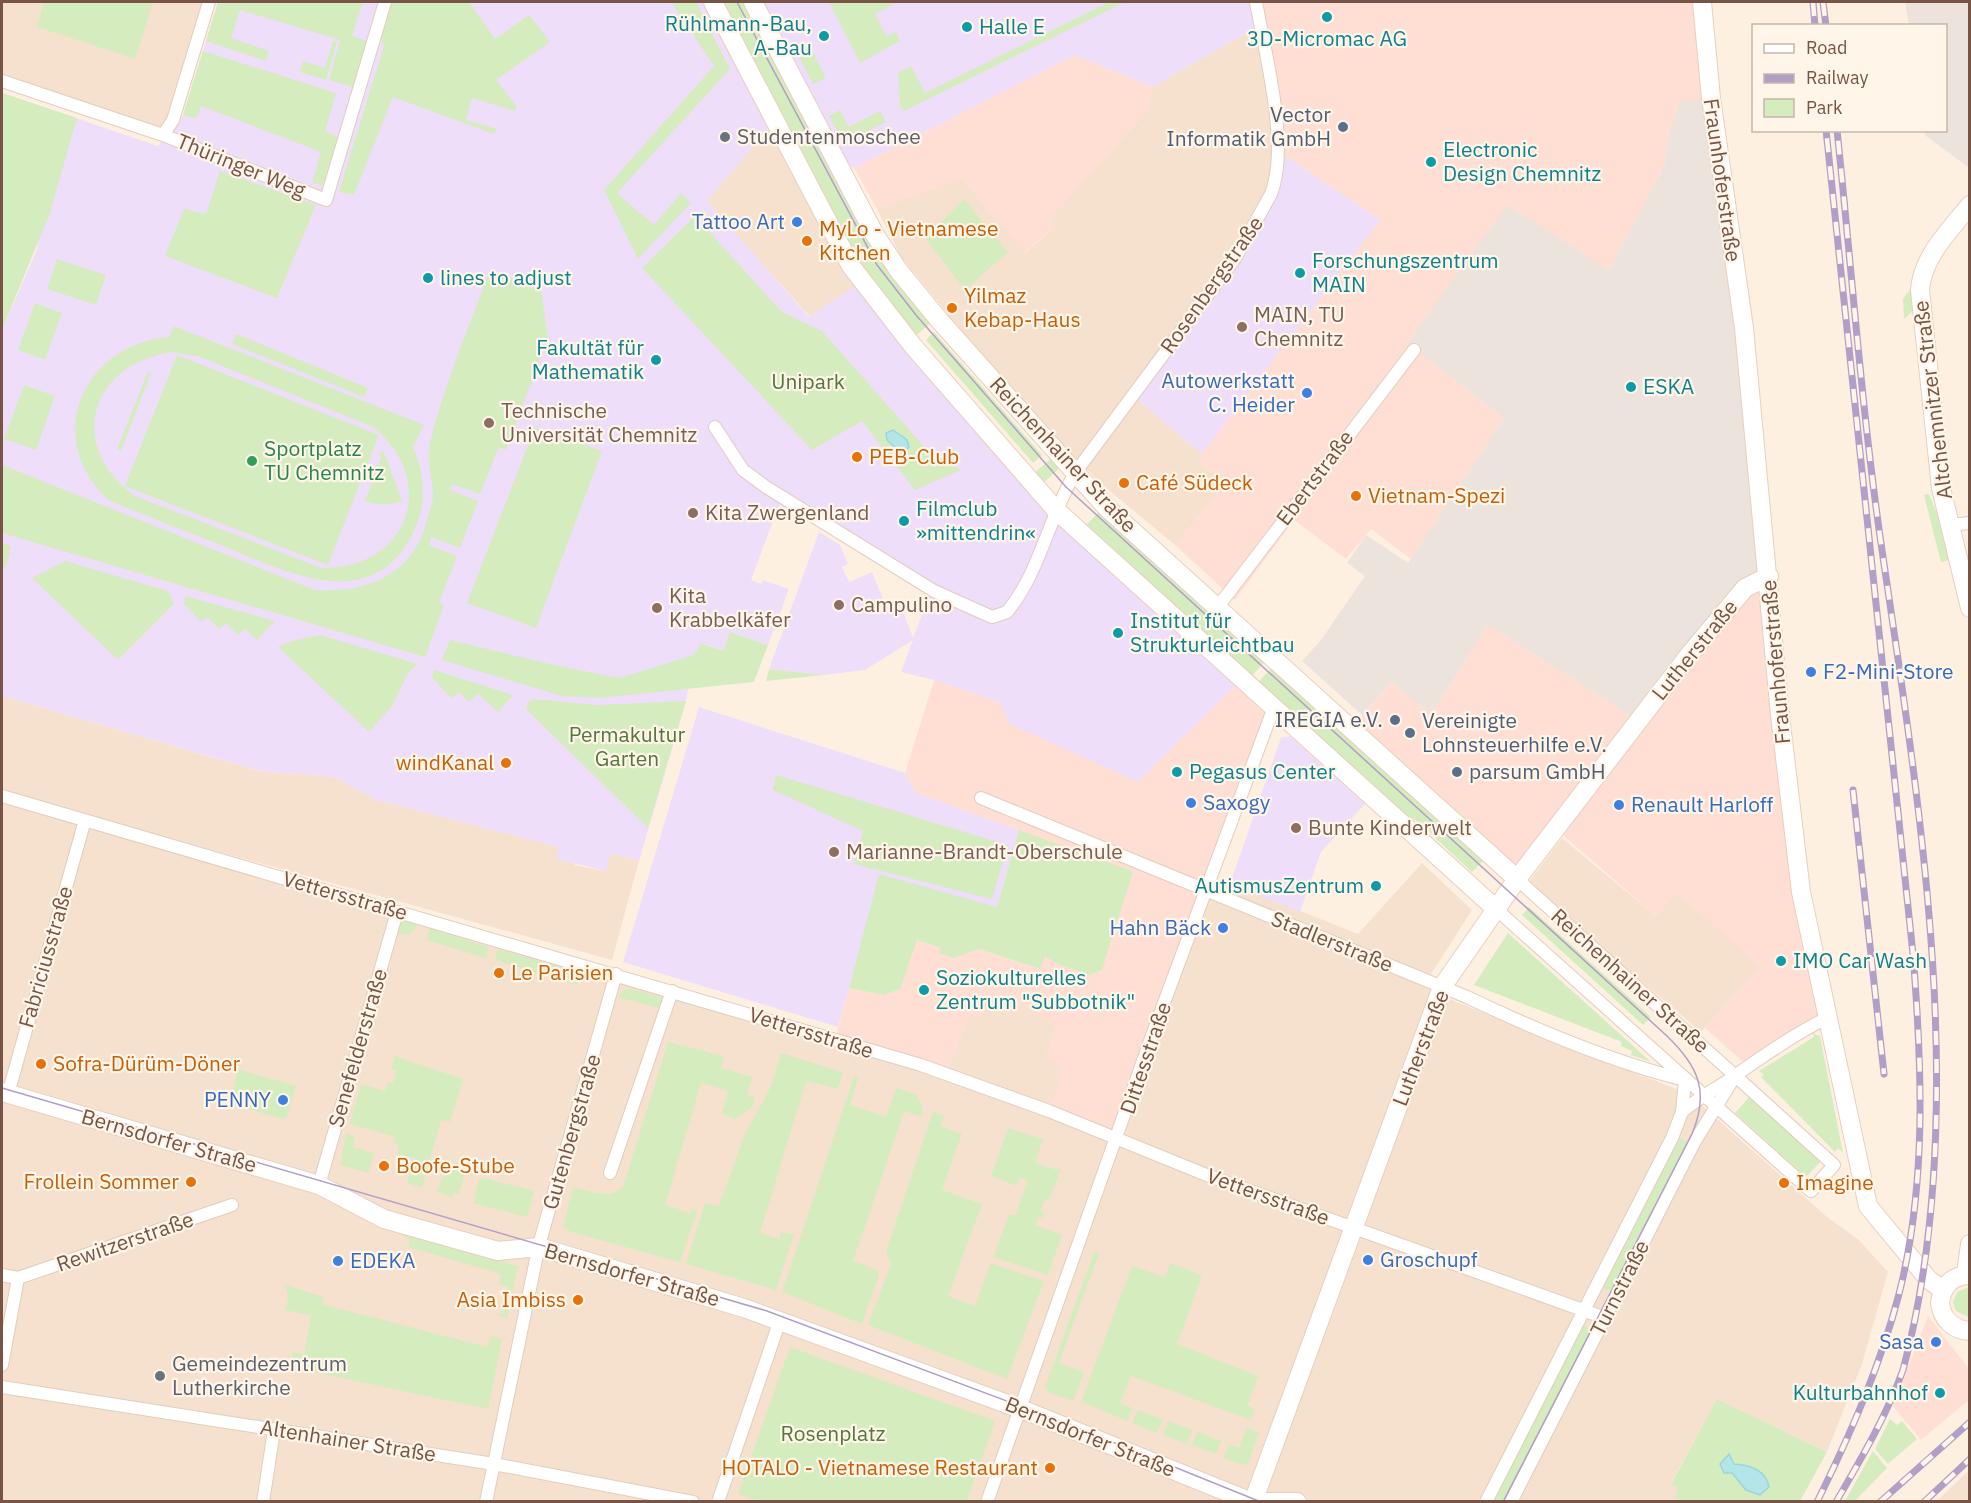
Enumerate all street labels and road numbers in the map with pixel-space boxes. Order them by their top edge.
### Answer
street label: Fraunhoferstraße [1698,96,1748,263]
street label: Thüringer Weg [173,126,310,204]
street label: Rosenbergstraße [1153,210,1269,359]
street label: Altchemnitzer Straße [1906,299,1958,501]
street label: Reichenhainer Straße [984,370,1143,538]
street label: Ebertstraße [1269,424,1359,531]
street label: Fraunhoferstraße [1754,579,1796,745]
street label: Lutherstraße [1645,593,1744,706]
street label: Vettersstraße [280,864,411,926]
street label: Fabriciusstraße [11,883,79,1031]
street label: Reichenhainer Straße [1546,902,1716,1059]
street label: Stadlerstraße [1267,904,1398,978]
street label: Senefelderstraße [321,965,393,1130]
street label: Lutherstraße [1385,986,1455,1110]
street label: Dittesstraße [1113,998,1177,1117]
street label: Vettersstraße [746,1000,877,1064]
street label: Gutenbergstraße [535,1051,607,1213]
street label: Bernsdorfer Straße [78,1102,260,1178]
street label: Vettersstraße [1203,1161,1334,1231]
street label: Rewitzerstraße [52,1204,197,1278]
street label: Turnstraße [1583,1235,1655,1340]
street label: Bernsdorfer Straße [541,1236,723,1312]
street label: Bernsdorfer Straße [1001,1389,1180,1483]
street label: Altenhainer Straße [258,1412,438,1468]

